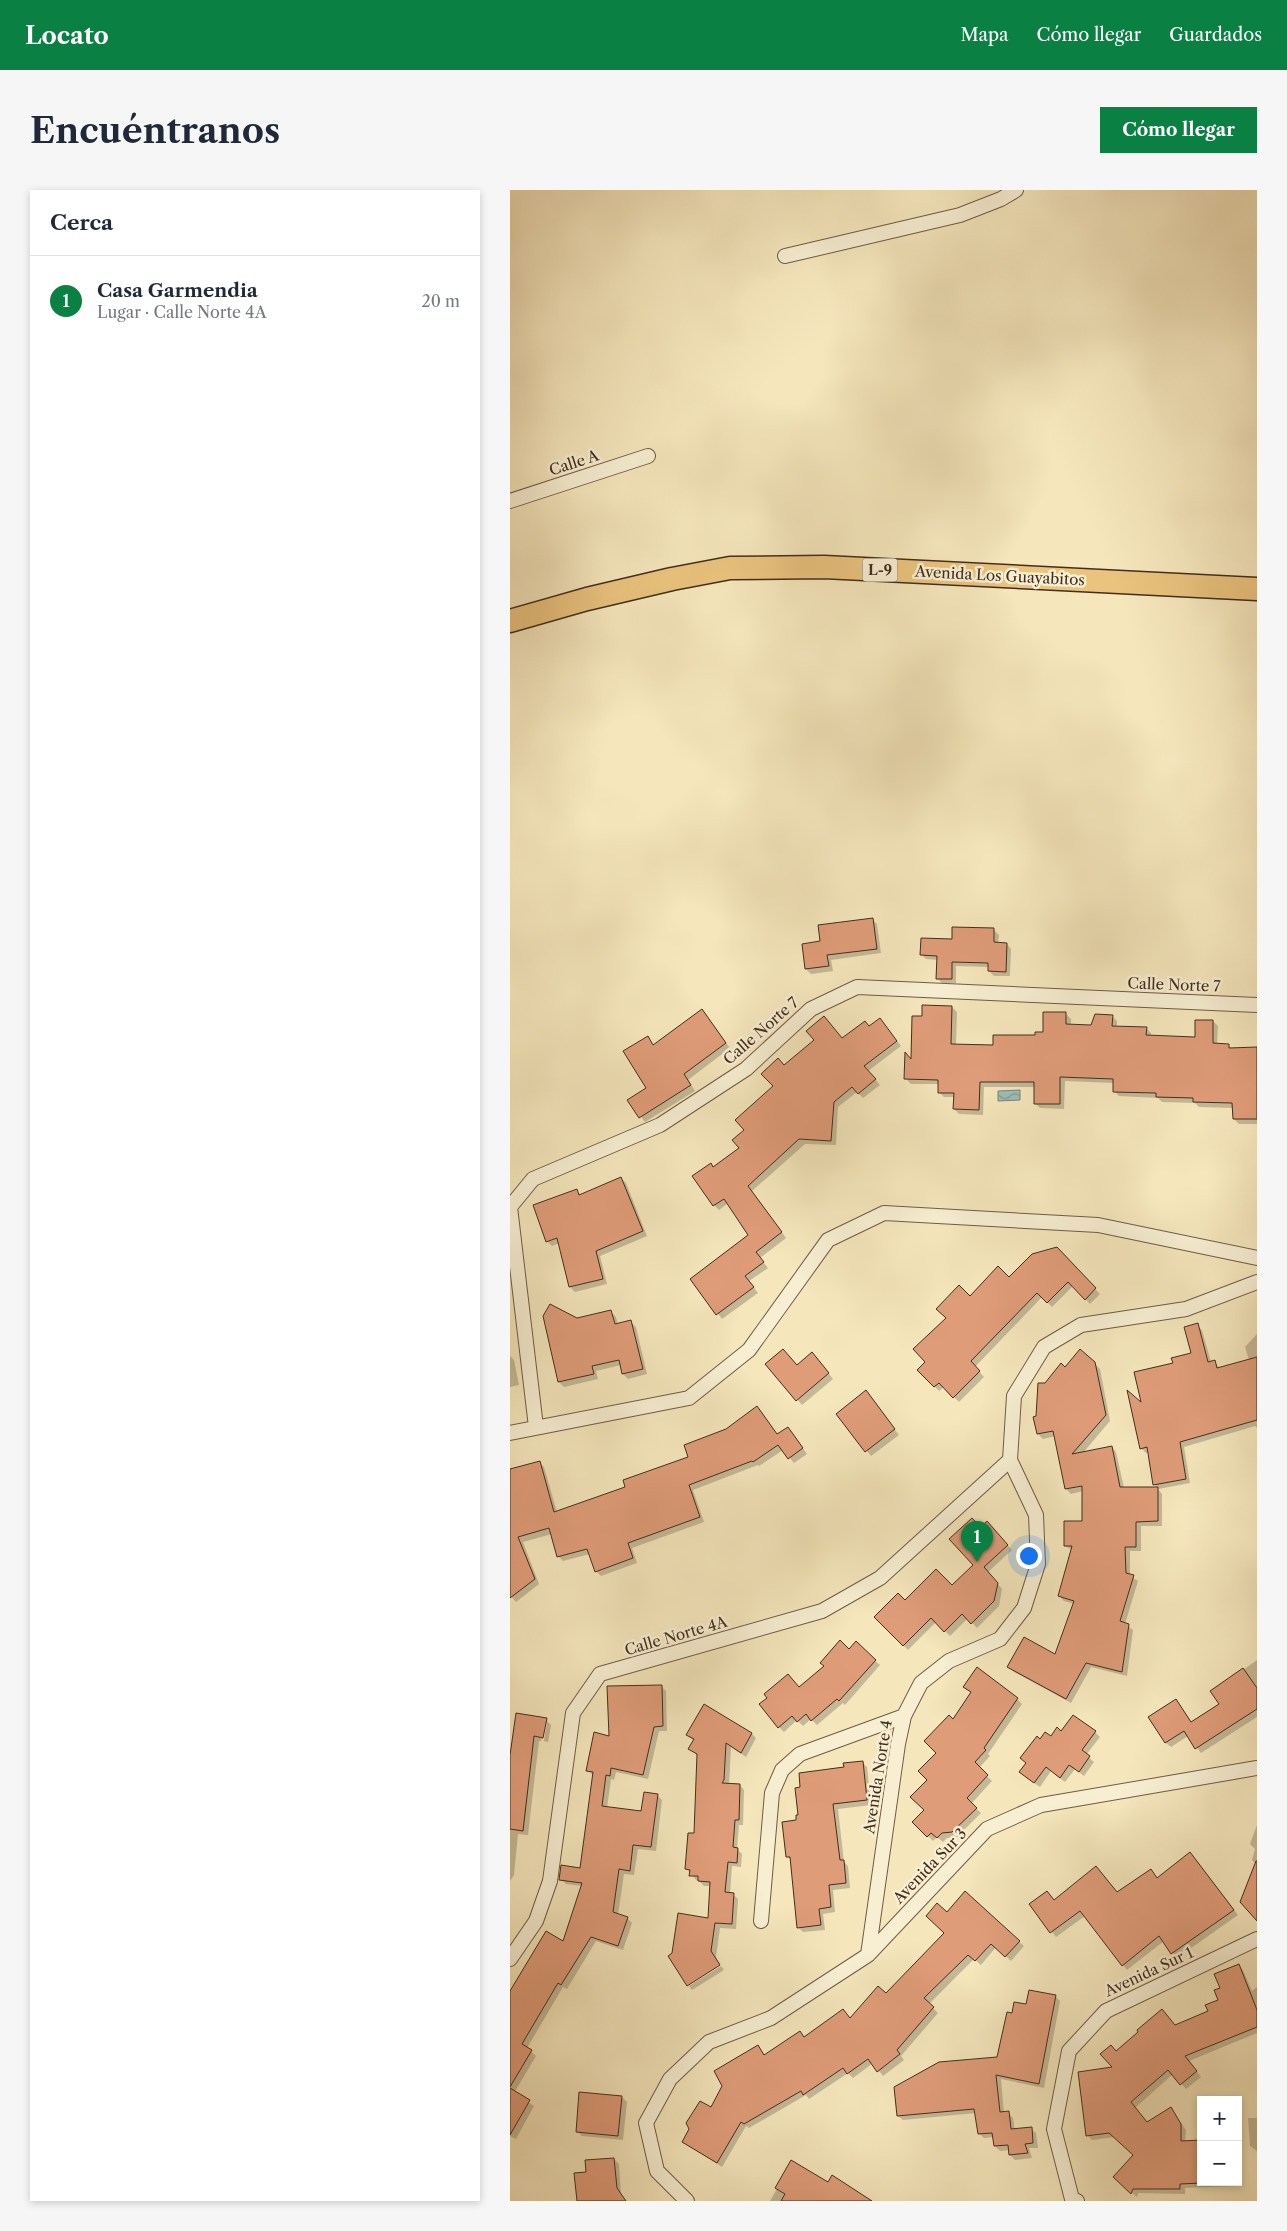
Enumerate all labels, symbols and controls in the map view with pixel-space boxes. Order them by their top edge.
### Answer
text: Locato [25,21,109,50]
text: Mapa [960,24,1009,46]
text: Cómo llegar [1037,24,1141,46]
text: Guardados [1169,24,1262,46]
button: Cómo llegar [1100,107,1257,153]
text: Encuéntranos [30,109,280,152]
text: Cerca [50,210,113,235]
text: Casa Garmendia [97,279,258,302]
text: 1 [62,291,70,311]
text: 20 m [421,291,460,311]
text: Lugar · Calle Norte 4A [97,302,267,322]
street label: Calle A [547,445,602,479]
road number: L-9 [862,558,898,582]
street label: Avenida Los Guayabitos [914,562,1085,589]
street label: Calle Norte 7 [1127,973,1222,996]
street label: Calle Norte 7 [719,992,803,1068]
pin: 1 [961,1521,993,1562]
your location [1016,1543,1042,1569]
street label: Calle Norte 4A [622,1612,730,1659]
street label: Avenida Norte 4 [859,1719,896,1836]
street label: Avenida Sur 3 [888,1824,970,1908]
street label: Avenida Sur 1 [1101,1942,1197,2001]
map controls [1197,2096,1242,2186]
button: + [1197,2096,1242,2141]
button: − [1197,2141,1242,2186]

